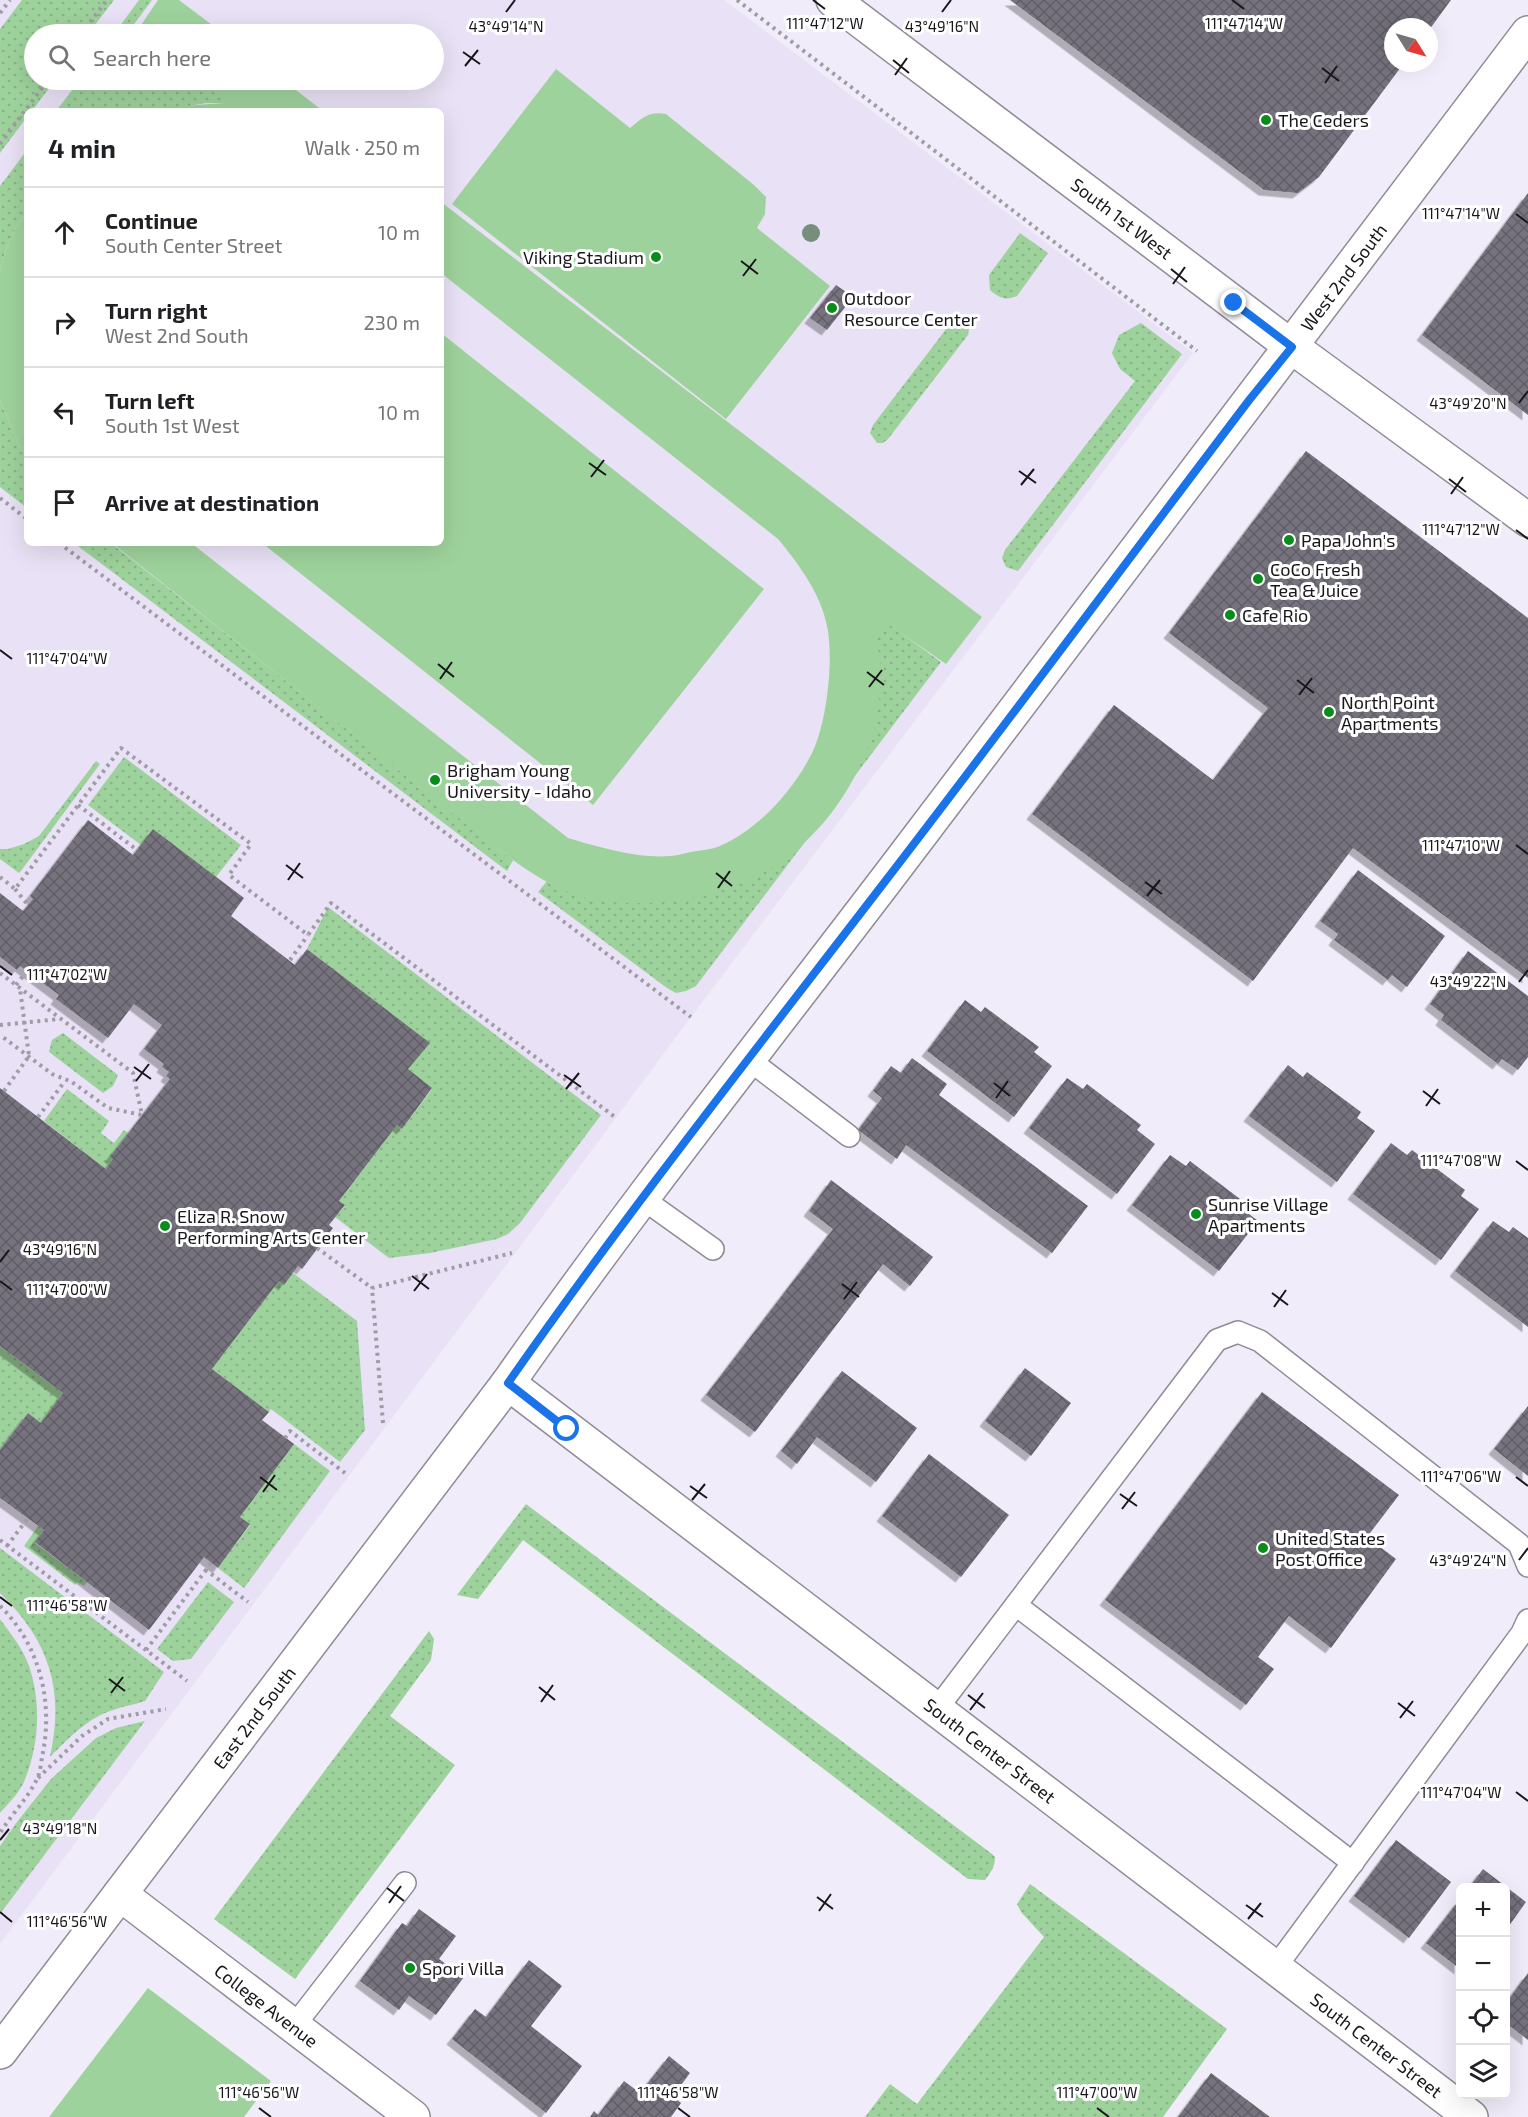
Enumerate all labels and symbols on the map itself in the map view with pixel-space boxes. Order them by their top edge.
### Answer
text: 111°47'12"W [786,14,864,32]
text: 111°47'14"W [1205,14,1283,32]
text: 43°49'14"N [469,17,543,35]
text: 43°49'16"N [905,17,979,35]
north arrow [1384,18,1438,72]
place label: The Ceders [1278,109,1369,131]
marker: The Ceders [1259,113,1273,127]
street label: South 1st West [1067,173,1177,264]
text: 111°47'14"W [1422,204,1500,222]
street label: West 2nd South [1296,219,1391,335]
place label: Viking Stadium [523,246,644,268]
marker: Viking Stadium [649,250,663,264]
place label: Outdoor Resource Center [844,287,978,330]
route end [1220,289,1246,315]
marker: Outdoor Resource Center [825,301,839,315]
text: 43°49'20"N [1429,394,1507,412]
text: 111°47'12"W [1422,520,1500,538]
place label: Papa John's [1301,529,1395,551]
marker: Papa John's [1282,533,1296,547]
place label: CoCo Fresh Tea & Juice [1270,558,1361,601]
marker: CoCo Fresh Tea & Juice [1251,572,1265,586]
place label: Cafe Rio [1242,604,1308,626]
marker: Cafe Rio [1223,608,1237,622]
text: 111°47'04"W [26,649,108,667]
place label: North Point Apartments [1341,691,1439,734]
marker: North Point Apartments [1322,705,1336,719]
place label: Brigham Young University - Idaho [447,759,592,802]
marker: Brigham Young University - Idaho [428,773,442,787]
text: 111°47'10"W [1422,836,1500,854]
text: 111°47'02"W [27,965,107,983]
text: 43°49'22"N [1430,972,1506,990]
text: 111°47'08"W [1420,1151,1502,1169]
place label: Sunrise Village Apartments [1208,1193,1329,1236]
place label: Eliza R. Snow Performing Arts Center [177,1205,365,1248]
marker: Sunrise Village Apartments [1189,1207,1203,1221]
marker: Eliza R. Snow Performing Arts Center [158,1219,172,1233]
text: 43°49'16"N [23,1240,97,1258]
text: 111°47'00"W [26,1280,108,1298]
route start [553,1415,579,1441]
text: 111°47'06"W [1421,1467,1501,1485]
place label: United States Post Office [1275,1527,1385,1570]
marker: United States Post Office [1256,1541,1270,1555]
text: 43°49'24"N [1429,1551,1507,1569]
text: 111°46'58"W [27,1596,107,1614]
street label: East 2nd South [208,1662,300,1773]
street label: South Center Street [920,1693,1060,1808]
text: 111°47'04"W [1420,1783,1502,1801]
text: 43°49'18"N [23,1819,97,1837]
text: 111°46'56"W [27,1912,107,1930]
place label: Spori Villa [422,1957,504,1979]
street label: College Avenue [210,1959,323,2052]
marker: Spori Villa [403,1961,417,1975]
street label: South Center Street [1306,1988,1447,2102]
text: 111°46'56"W [219,2083,299,2101]
text: 111°46'58"W [638,2083,718,2101]
text: 111°47'00"W [1056,2083,1138,2101]

